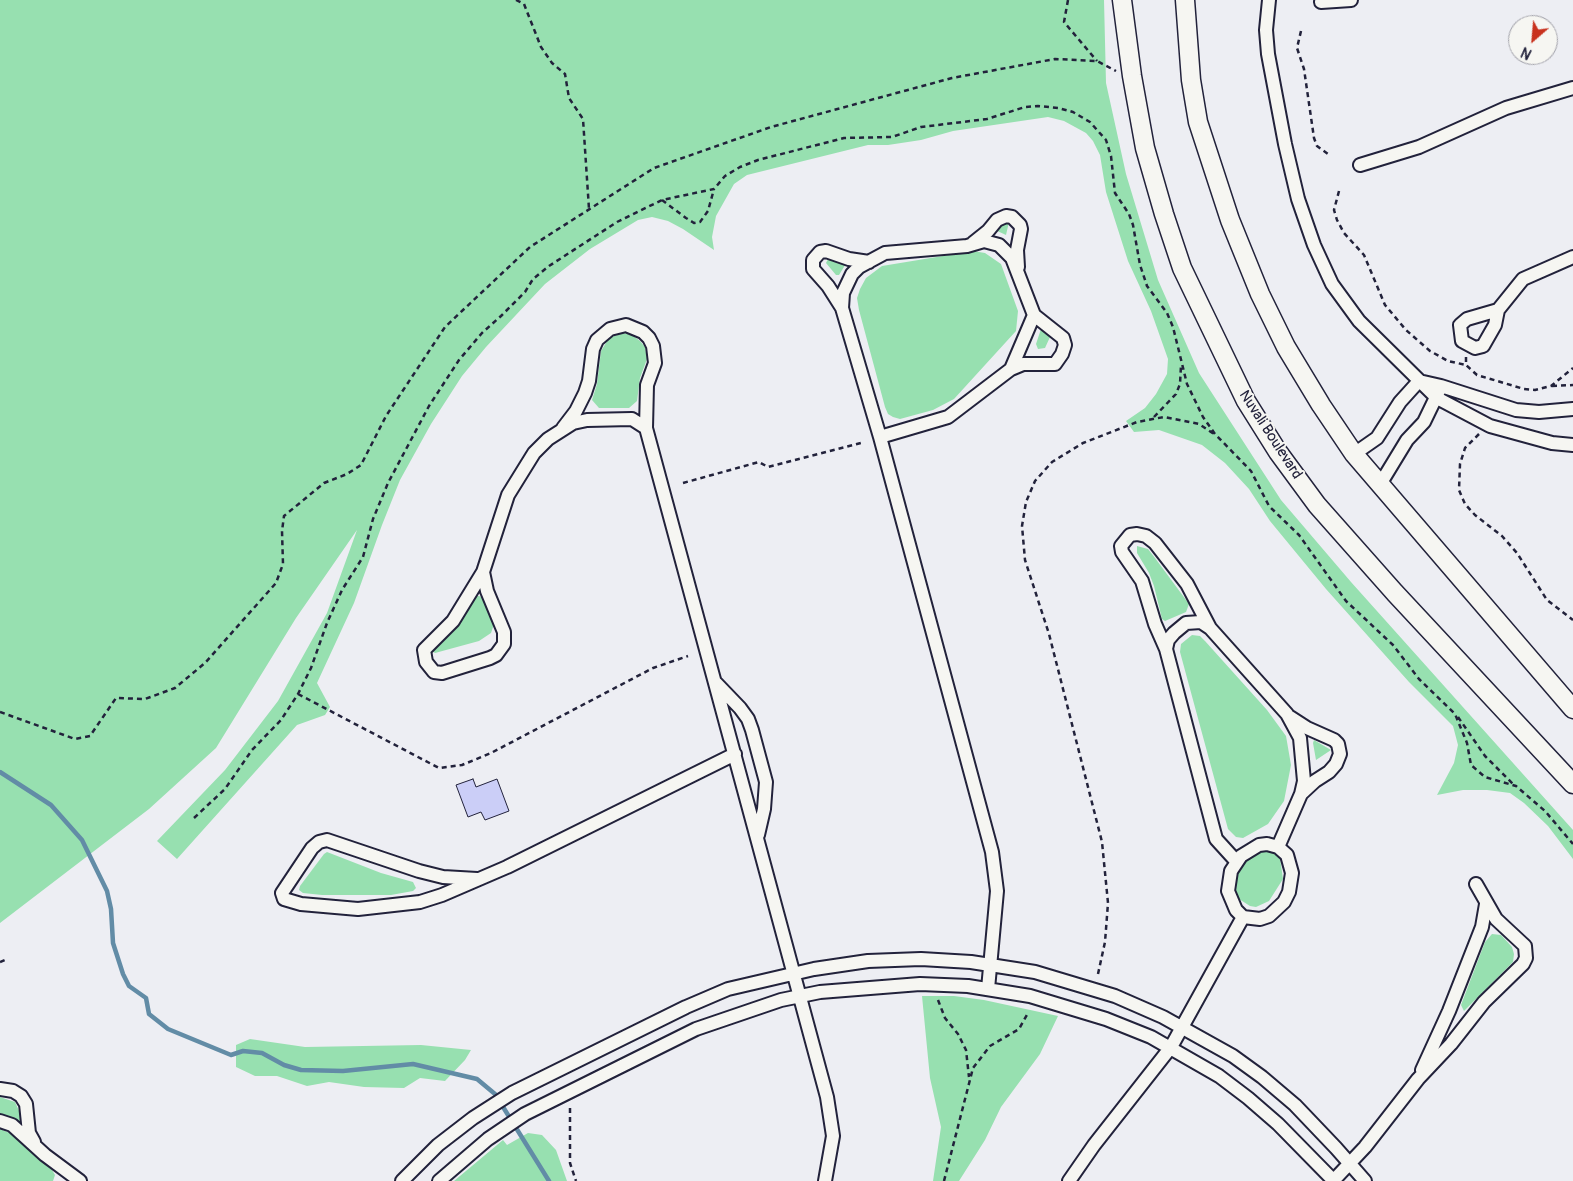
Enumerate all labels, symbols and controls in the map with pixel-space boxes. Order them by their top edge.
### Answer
north arrow [1508,15,1558,65]
text: N [1518,43,1534,63]
street label: Nuvali Boulevard [1235,387,1305,483]

